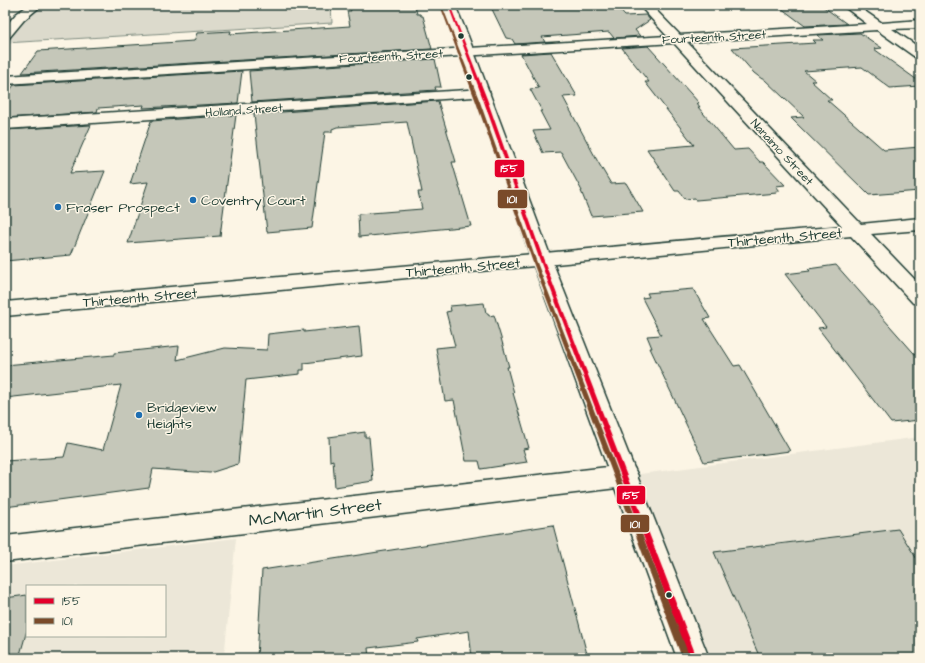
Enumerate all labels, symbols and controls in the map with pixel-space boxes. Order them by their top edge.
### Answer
street label: Fourteenth Street [662,26,767,49]
unlabelled marker [456,31,466,41]
street label: Fourteenth Street [339,45,444,68]
unlabelled marker [464,72,474,82]
street label: Holland Street [205,99,284,122]
street label: Nanaimo Street [746,115,817,189]
line badge: 155 [494,159,525,178]
text: 155 [501,161,518,176]
line badge: 101 [497,189,528,209]
place label: Coventry Court [201,191,306,211]
text: 101 [507,192,517,207]
marker: Coventry Court [188,195,198,205]
place label: Fraser Prospect [66,198,180,218]
marker: Fraser Prospect [53,202,63,212]
street label: Thirteenth Street [727,223,843,253]
street label: Thirteenth Street [405,253,521,283]
street label: Thirteenth Street [82,283,198,313]
place label: Bridgeview Heights [147,398,217,434]
marker: Bridgeview Heights [134,410,144,420]
line badge: 155 [616,485,646,505]
text: 155 [623,488,640,503]
street label: McMartin Street [247,493,383,533]
line badge: 101 [620,514,650,533]
text: 101 [630,517,640,532]
legend [26,585,166,637]
unlabelled marker [664,590,674,600]
text: 155 [62,593,81,610]
text: 101 [62,613,73,630]

